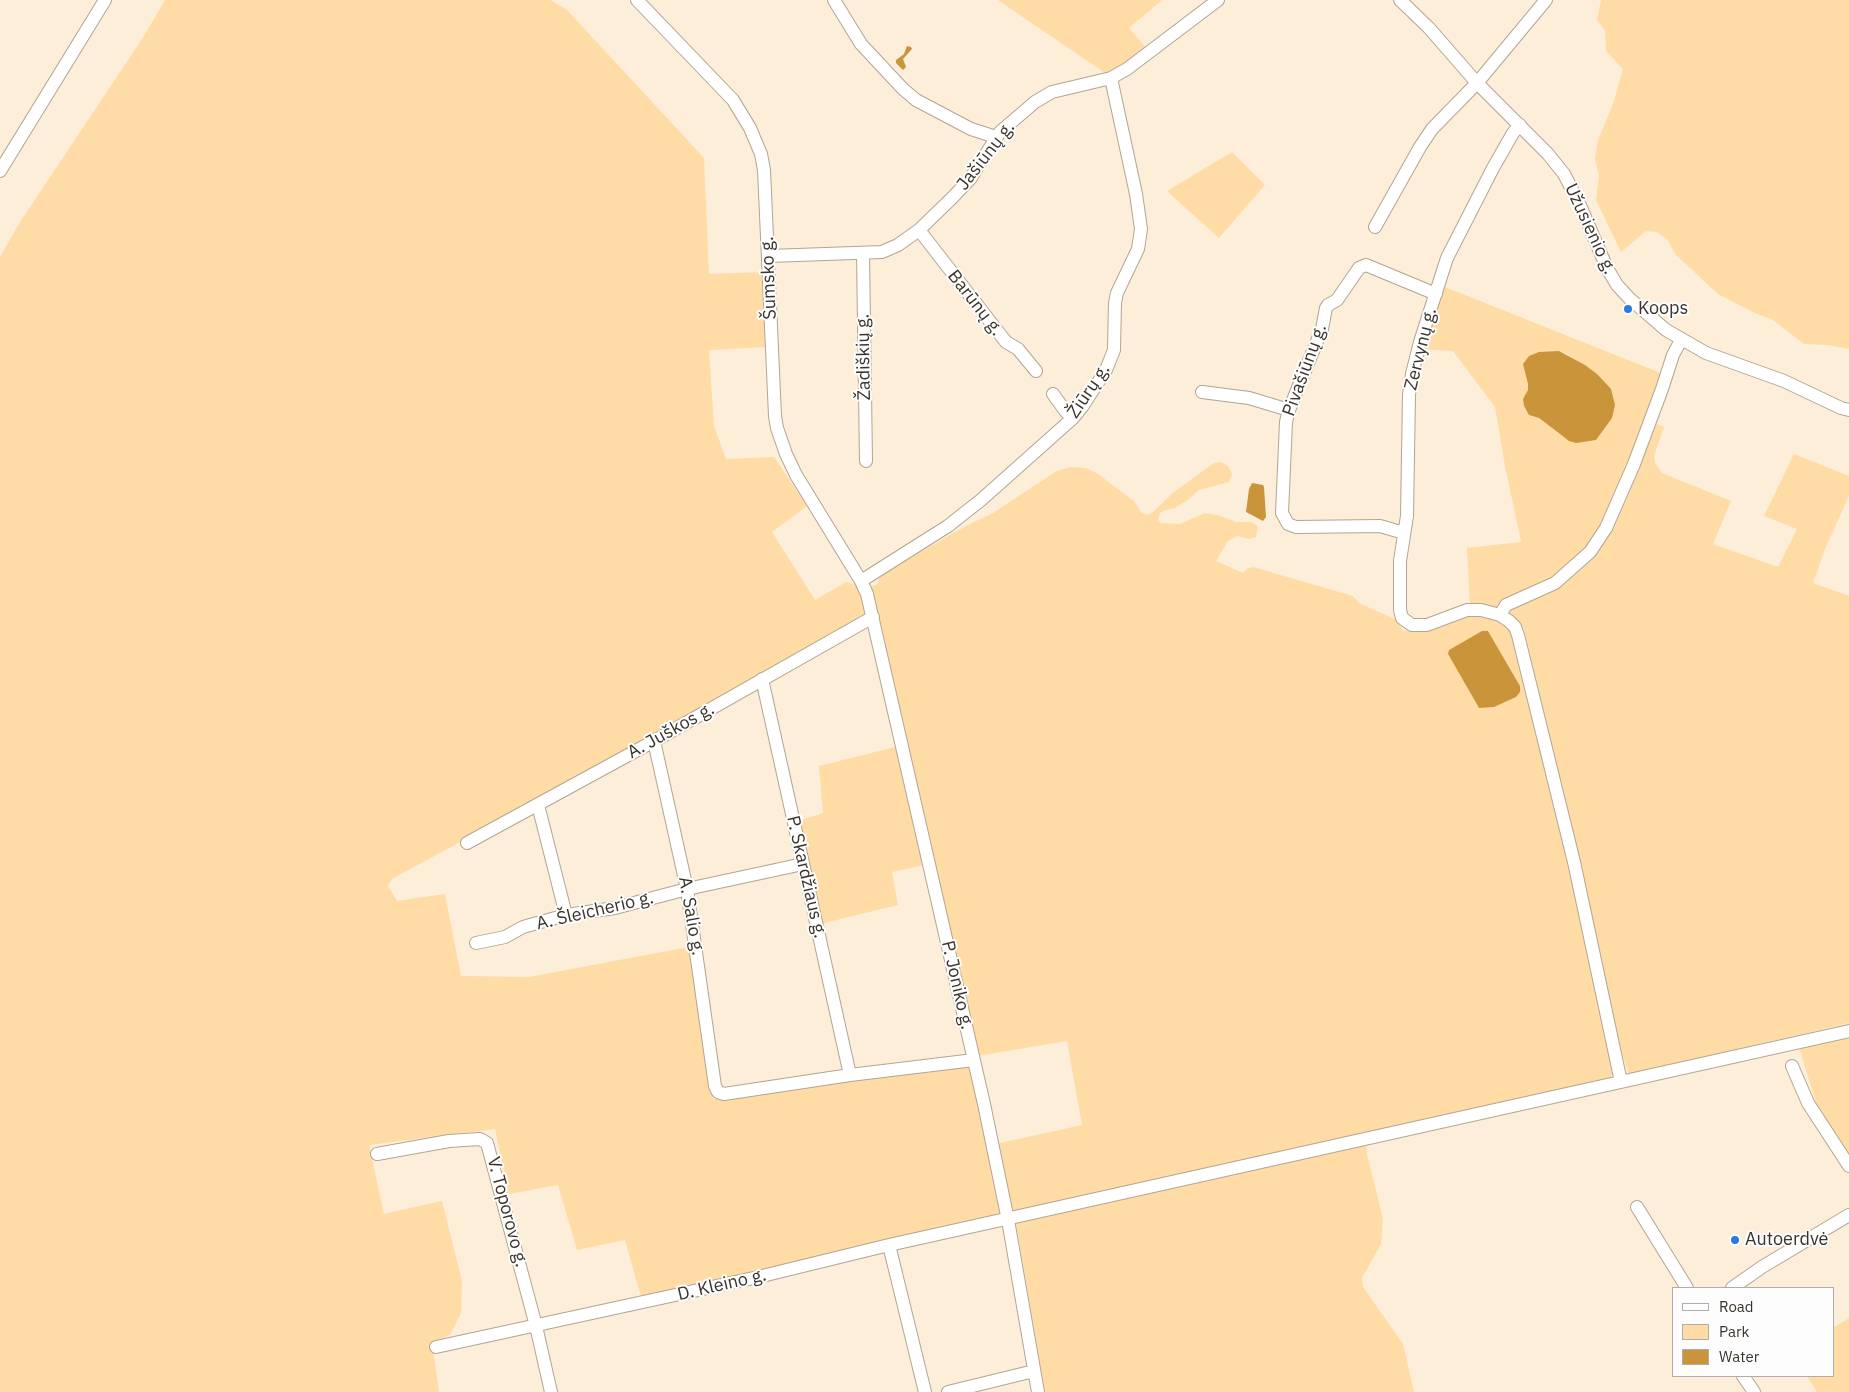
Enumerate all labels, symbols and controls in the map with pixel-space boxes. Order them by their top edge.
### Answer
street label: Jašiūnų g. [952,117,1020,195]
street label: Užusienio g. [1560,180,1620,278]
street label: Šumsko g. [757,236,781,320]
street label: Barūnų g. [943,266,1007,340]
place label: Koops [1638,298,1688,320]
marker: Koops [1622,303,1634,315]
street label: Zervynų g. [1400,306,1442,392]
street label: Žadiškių g. [852,313,876,401]
street label: Pivašiūnų g. [1278,321,1332,419]
street label: Žiūrų g. [1063,360,1115,422]
street label: A. Juškos g. [624,698,718,764]
street label: P. Skardžiaus g. [781,814,831,940]
street label: A. Salio g. [673,875,709,957]
street label: A. Šleicherio g. [534,887,656,935]
street label: P. Joniko g. [936,939,978,1031]
street label: V. Toporovo g. [482,1155,532,1269]
place label: Autoerdvė [1745,1229,1829,1251]
marker: Autoerdvė [1729,1234,1741,1246]
street label: D. Kleino g. [675,1264,769,1306]
legend [1672,1287,1834,1377]
text: Road [1719,1297,1754,1316]
text: Park [1719,1322,1749,1341]
text: Water [1719,1347,1759,1366]

